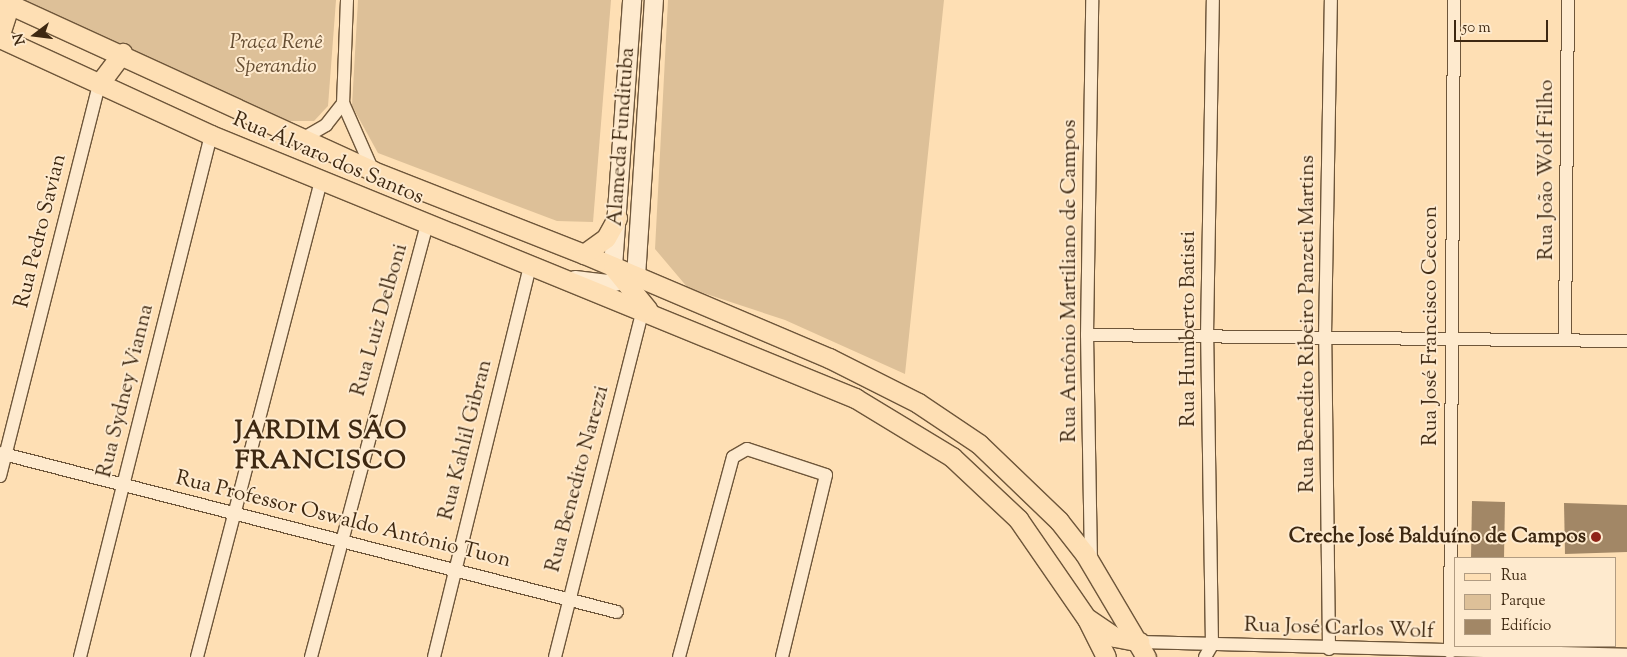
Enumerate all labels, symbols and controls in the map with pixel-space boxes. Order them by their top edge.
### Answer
north arrow [10,10,60,60]
scale bar [1457,10,1551,42]
text: 50 m [1462,18,1491,39]
park label: Praça Renê Sperandio [229,30,323,80]
text: N [9,31,32,47]
street label: Alameda Fundituba [603,47,641,227]
street label: Rua João Wolf Filho [1534,80,1560,260]
street label: Rua Álvaro dos Santos [229,107,427,211]
street label: Rua Antônio Martiliano de Campos [1057,119,1083,443]
street label: Rua Pedro Savian [10,151,72,311]
street label: Rua Benedito Ribeiro Panzeti Martins [1295,155,1321,493]
street label: Rua José Francisco Ceccon [1418,206,1444,446]
street label: Rua Humberto Batisti [1176,231,1202,427]
street label: Rua Luiz Delboni [346,241,414,399]
street label: Rua Sydney Vianna [92,302,160,480]
street label: Rua Kahlil Gibran [434,357,498,523]
street label: Rua Benedito Narezzi [541,383,615,575]
district label: JARDIM SÃO FRANCISCO [233,416,409,478]
street label: Rua Professor Oswaldo Antônio Tuon [173,466,513,574]
place label: Creche José Balduíno de Campos [1289,524,1586,550]
marker: Creche José Balduíno de Campos [1590,531,1602,543]
legend [1454,557,1617,647]
text: Rua [1501,566,1527,587]
text: Parque [1501,591,1545,612]
street label: Rua José Carlos Wolf [1244,613,1434,645]
text: Edifício [1501,616,1551,637]

